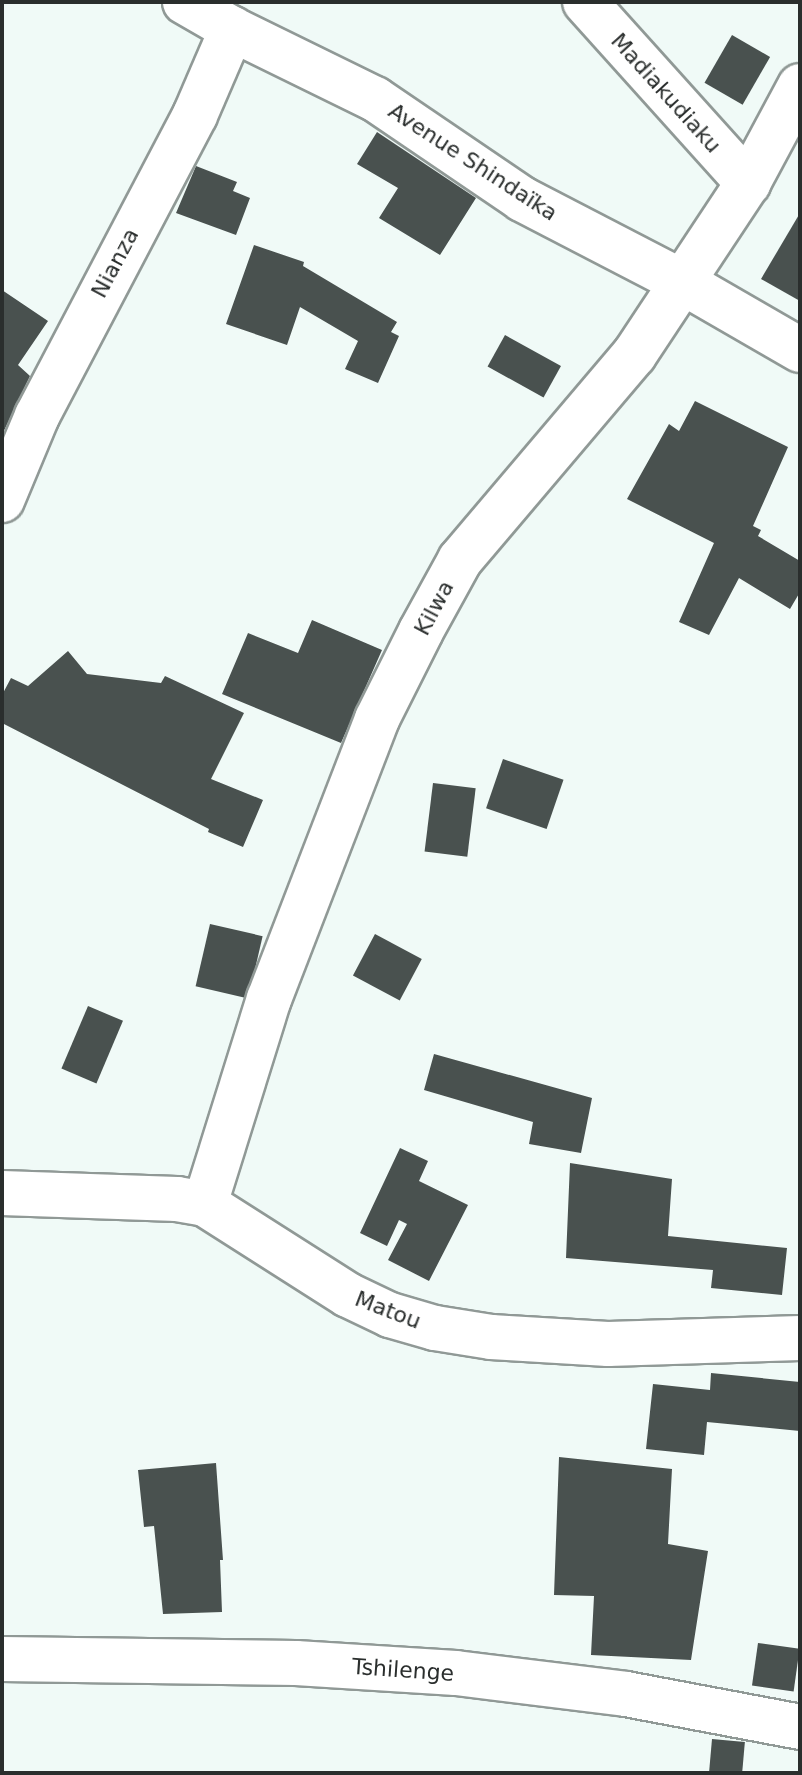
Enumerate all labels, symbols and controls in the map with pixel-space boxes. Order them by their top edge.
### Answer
street label: Madiakudiaku [605,28,727,158]
street label: Avenue Shindaïka [384,98,562,226]
street label: Nianza [86,224,144,302]
street label: Kilwa [409,576,459,640]
street label: Matou [351,1285,425,1335]
street label: Tshilenge [351,1653,455,1687]

